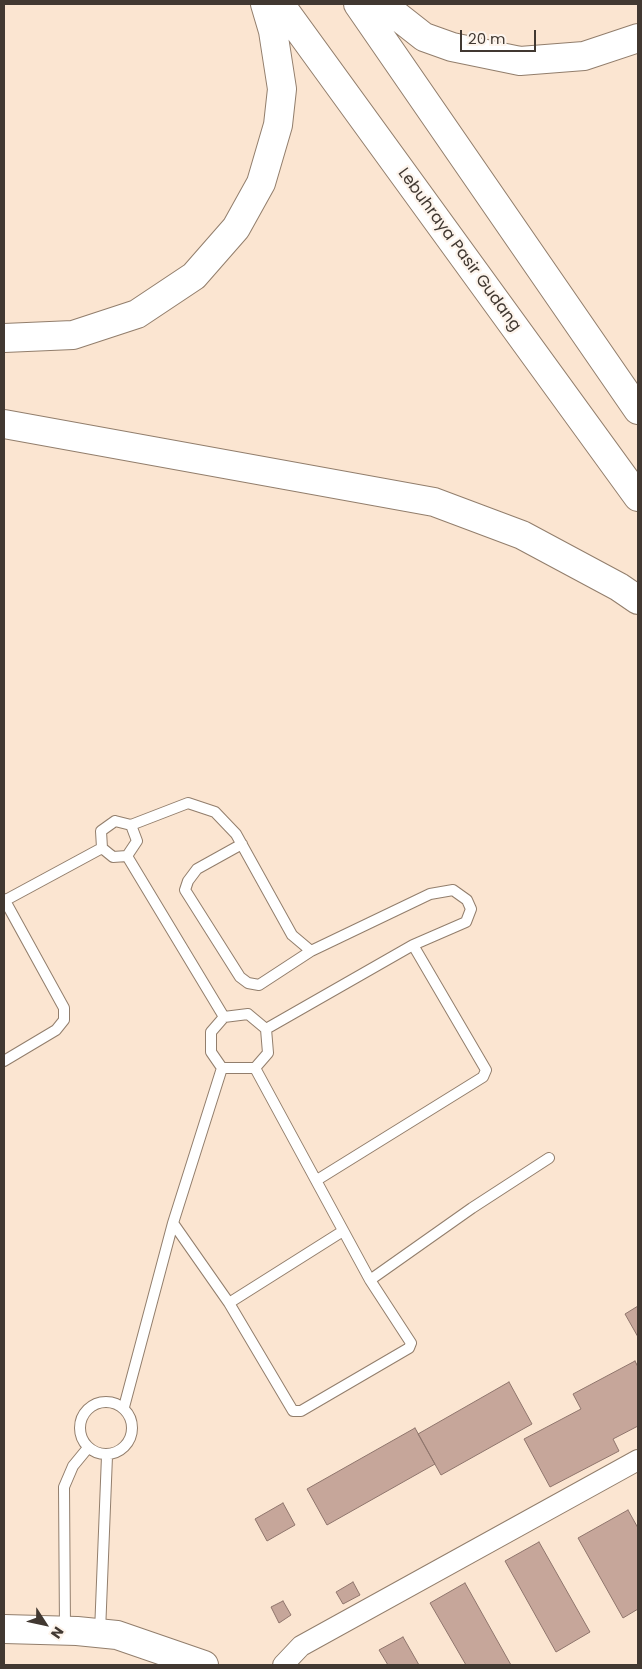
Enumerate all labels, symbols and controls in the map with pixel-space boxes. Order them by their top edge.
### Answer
scale bar [462,20,538,52]
text: 20 m [468,28,506,49]
street label: Lebuhraya Pasir Gudang [393,165,525,335]
north arrow [20,1599,70,1649]
text: N [46,1623,68,1643]

